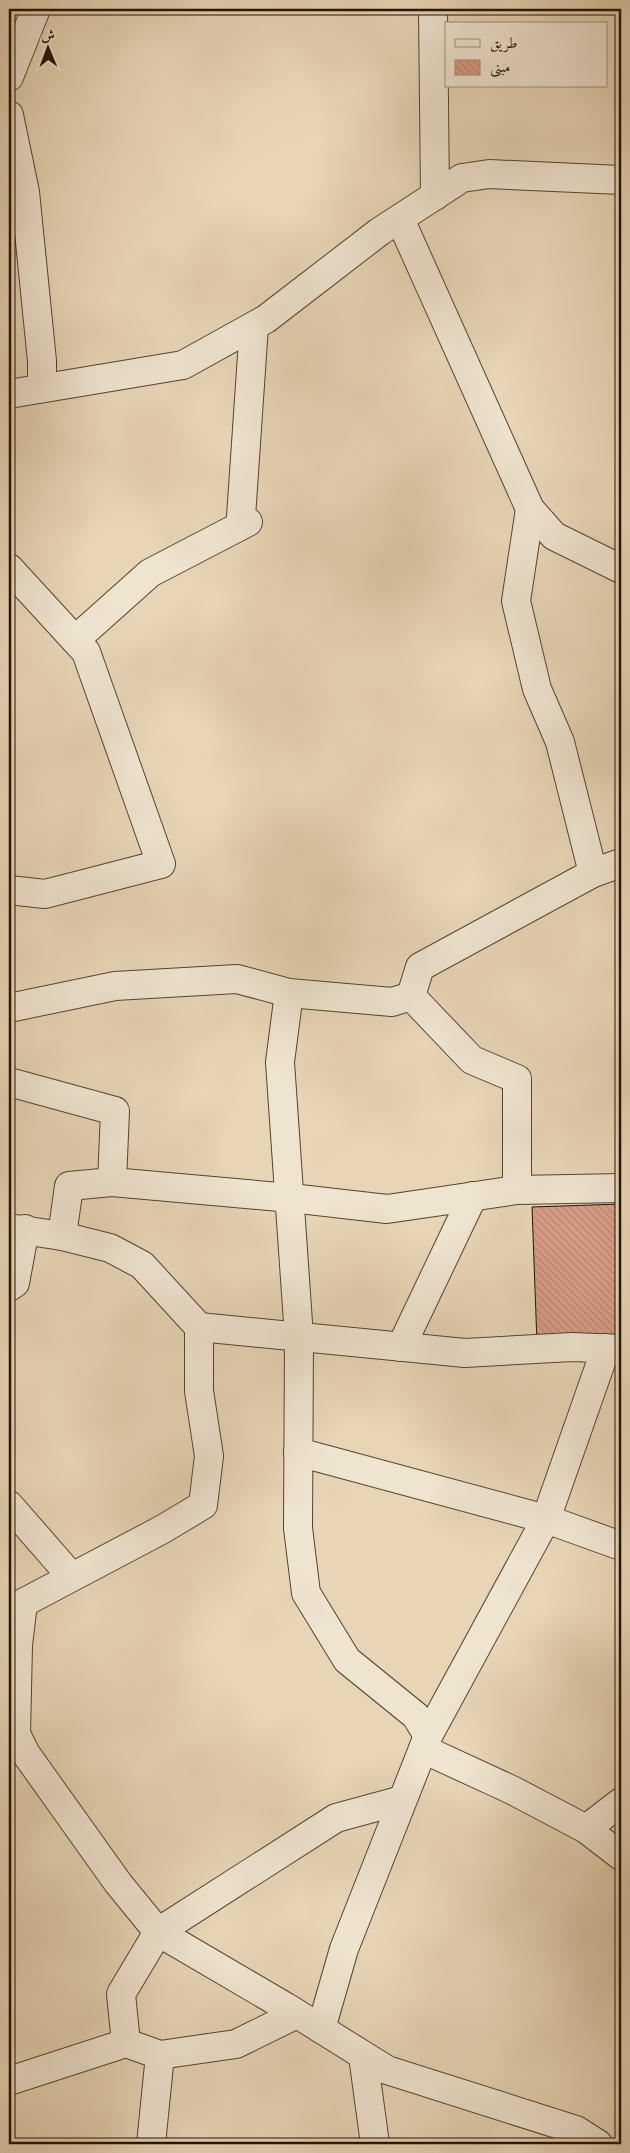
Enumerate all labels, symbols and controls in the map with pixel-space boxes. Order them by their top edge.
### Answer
north arrow [22,22,72,72]
legend [445,22,608,88]
text: ش [41,27,55,46]
text: طريق [490,34,517,55]
text: مبنى [490,58,510,79]

